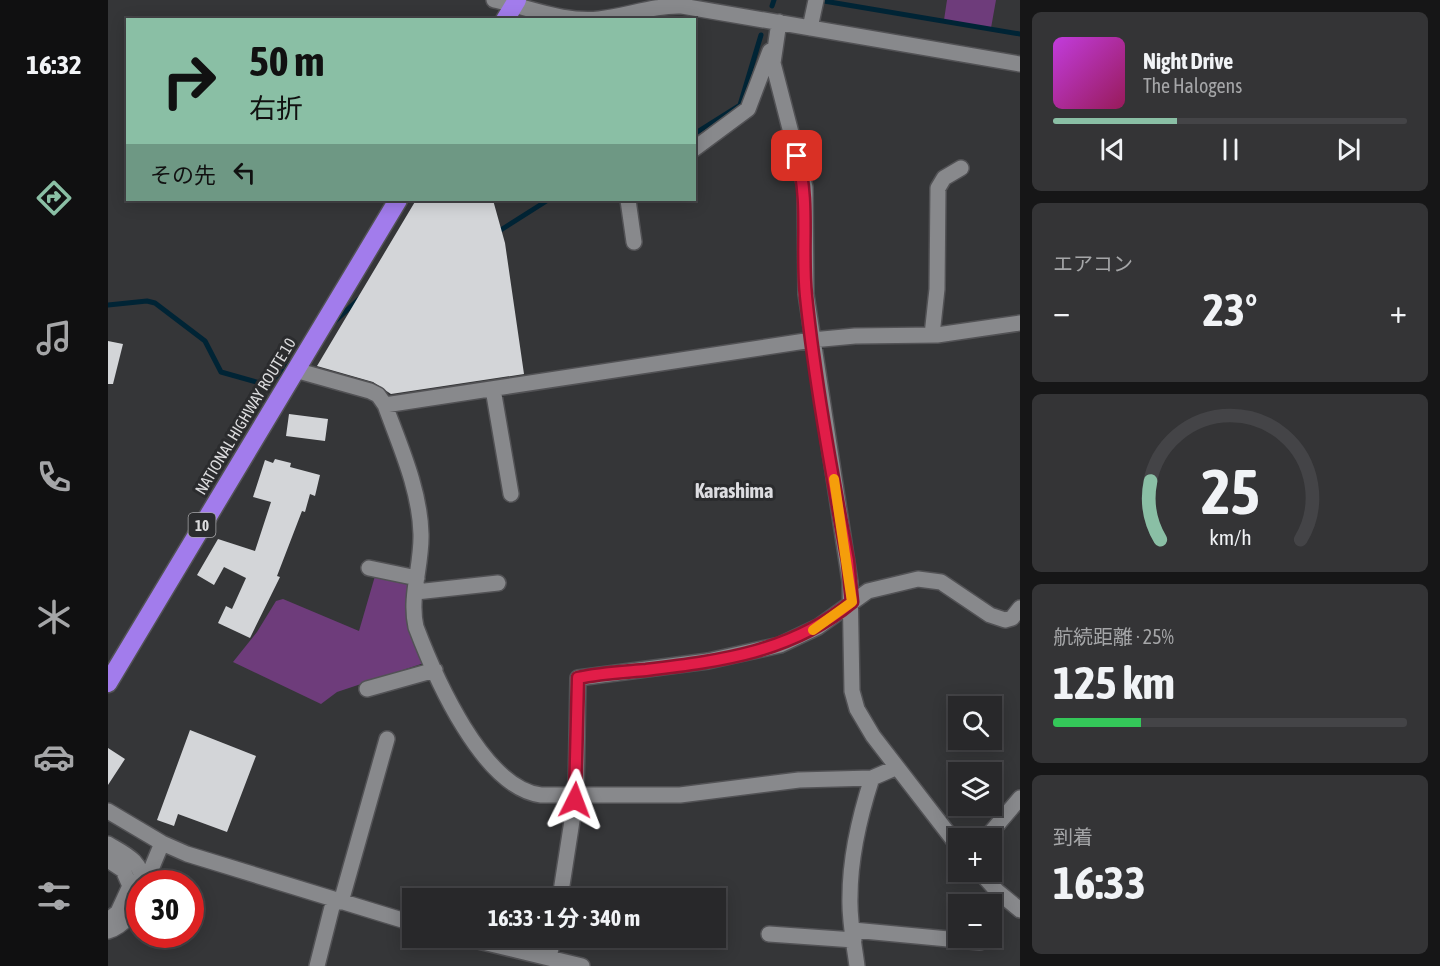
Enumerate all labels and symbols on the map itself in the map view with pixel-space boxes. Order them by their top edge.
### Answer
pin [771,130,822,181]
street label: NATIONAL HIGHWAY ROUTE 10 [191,335,299,497]
district label: Karashima [695,479,773,502]
road number: 10 [188,513,215,537]
position arrow [543,768,607,832]
speed limit sign: 30 [126,870,204,948]

